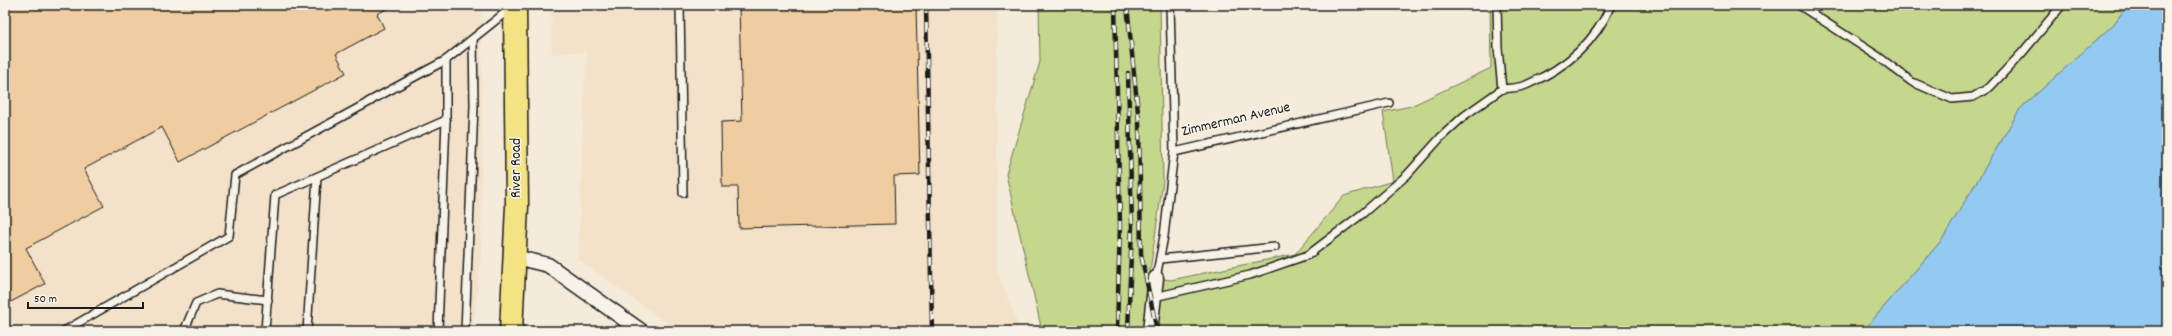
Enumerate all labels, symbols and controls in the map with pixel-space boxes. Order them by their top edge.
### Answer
street label: Zimmerman Avenue [1180,97,1293,143]
street label: River Road [506,138,528,198]
scale bar [28,284,143,310]
text: 50 m [34,291,57,308]

